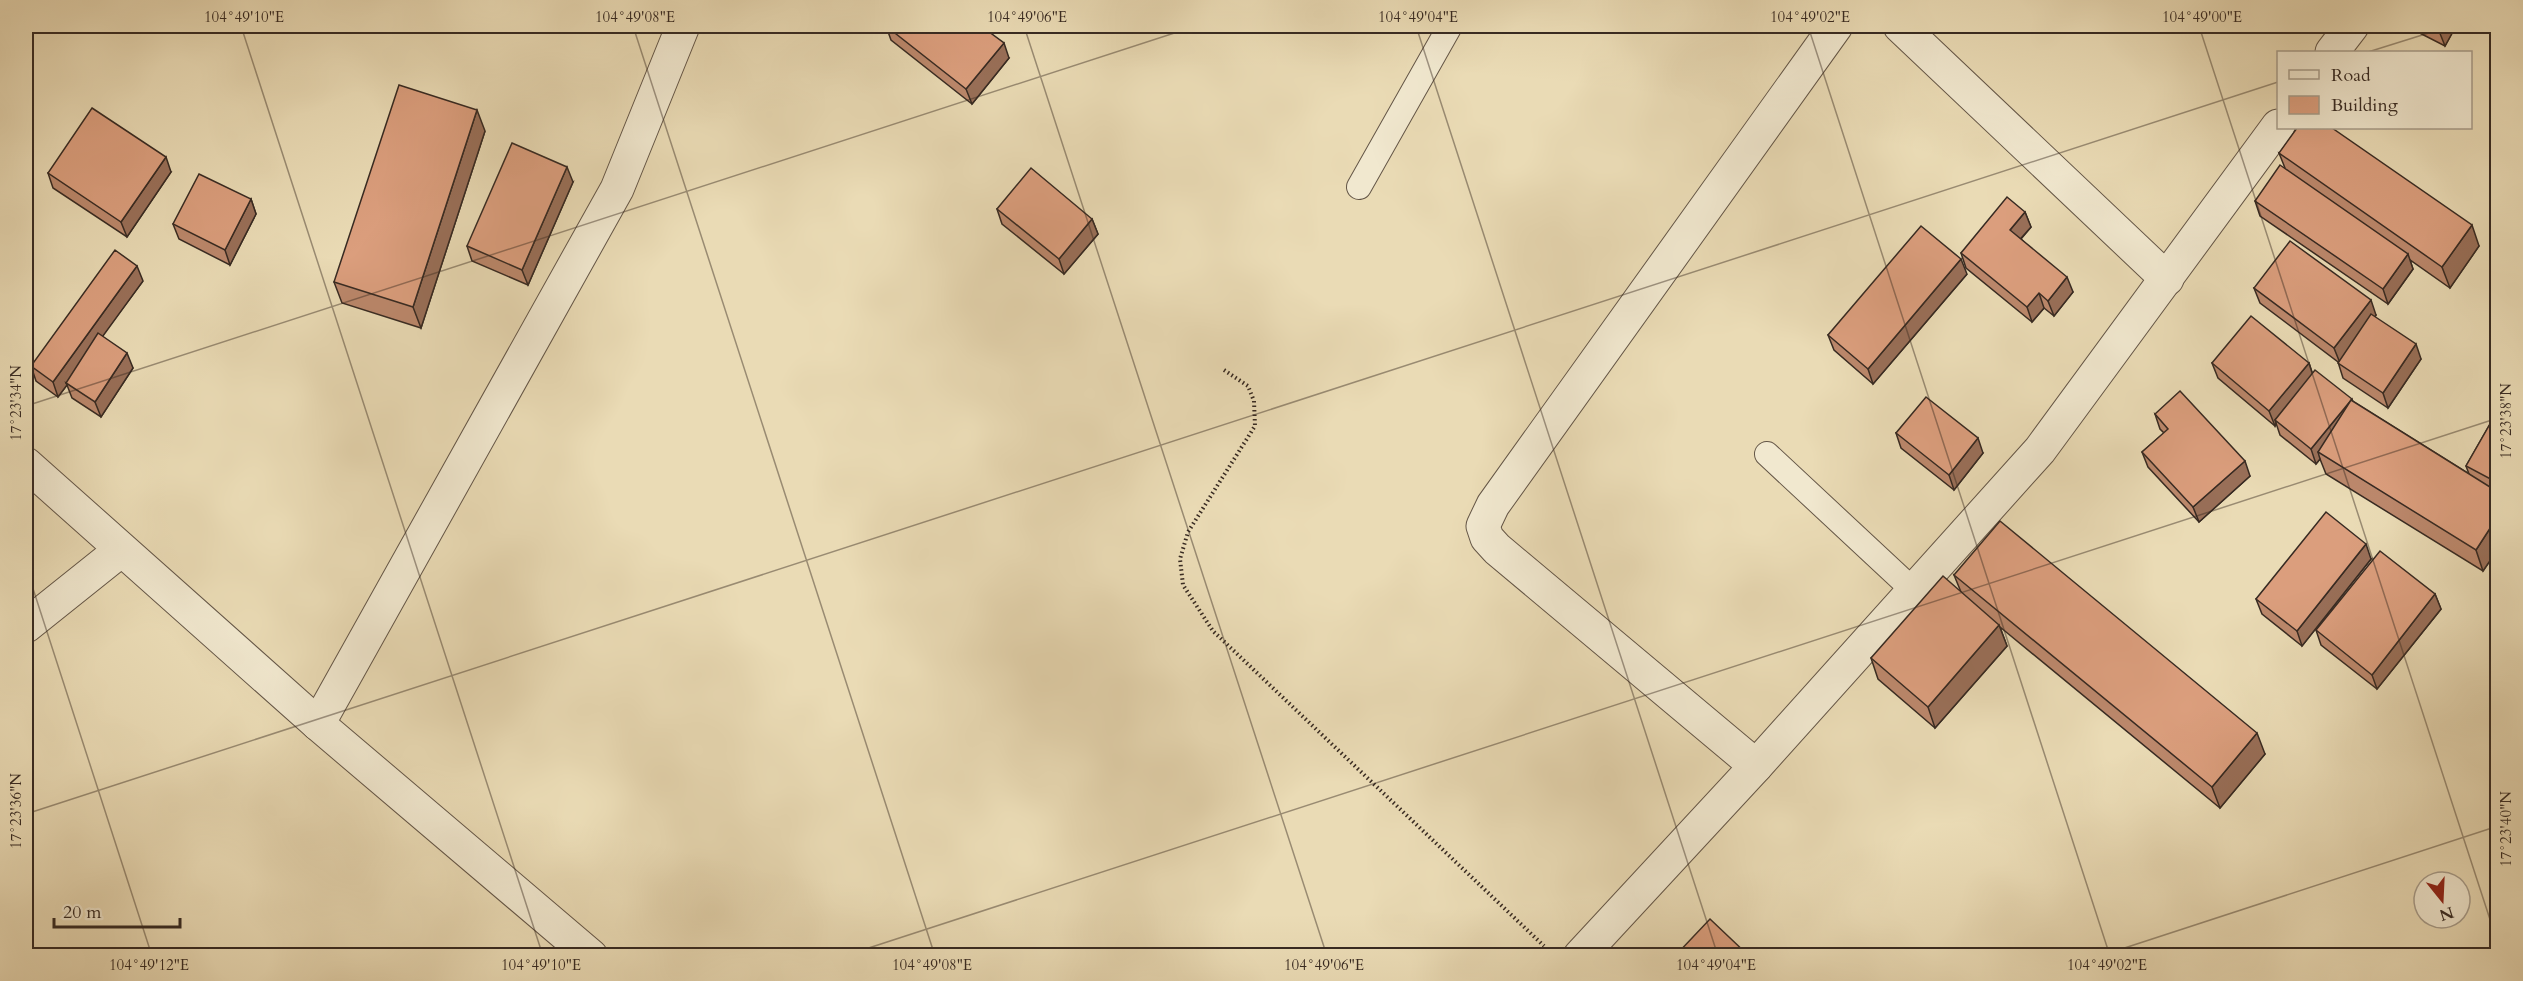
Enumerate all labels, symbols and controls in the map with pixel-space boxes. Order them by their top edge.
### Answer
text: 104°49'10"E [204,7,284,27]
text: 104°49'08"E [595,7,675,27]
text: 104°49'06"E [987,7,1067,27]
text: 104°49'04"E [1378,7,1458,27]
text: 104°49'02"E [1770,7,1850,27]
text: 104°49'00"E [2162,7,2242,27]
legend [2277,51,2472,129]
text: Road [2331,63,2371,88]
text: Building [2331,93,2399,118]
text: 17°23'34"N [6,365,26,441]
text: 17°23'38"N [2496,383,2516,459]
text: 17°23'36"N [6,773,26,849]
text: 17°23'40"N [2496,791,2516,867]
north arrow [2412,870,2472,930]
scale bar [54,891,180,929]
text: 20 m [63,900,102,925]
text: N [2436,901,2456,926]
text: 104°49'12"E [109,955,189,975]
text: 104°49'10"E [501,955,581,975]
text: 104°49'08"E [892,955,972,975]
text: 104°49'06"E [1284,955,1364,975]
text: 104°49'04"E [1676,955,1756,975]
text: 104°49'02"E [2067,955,2147,975]

